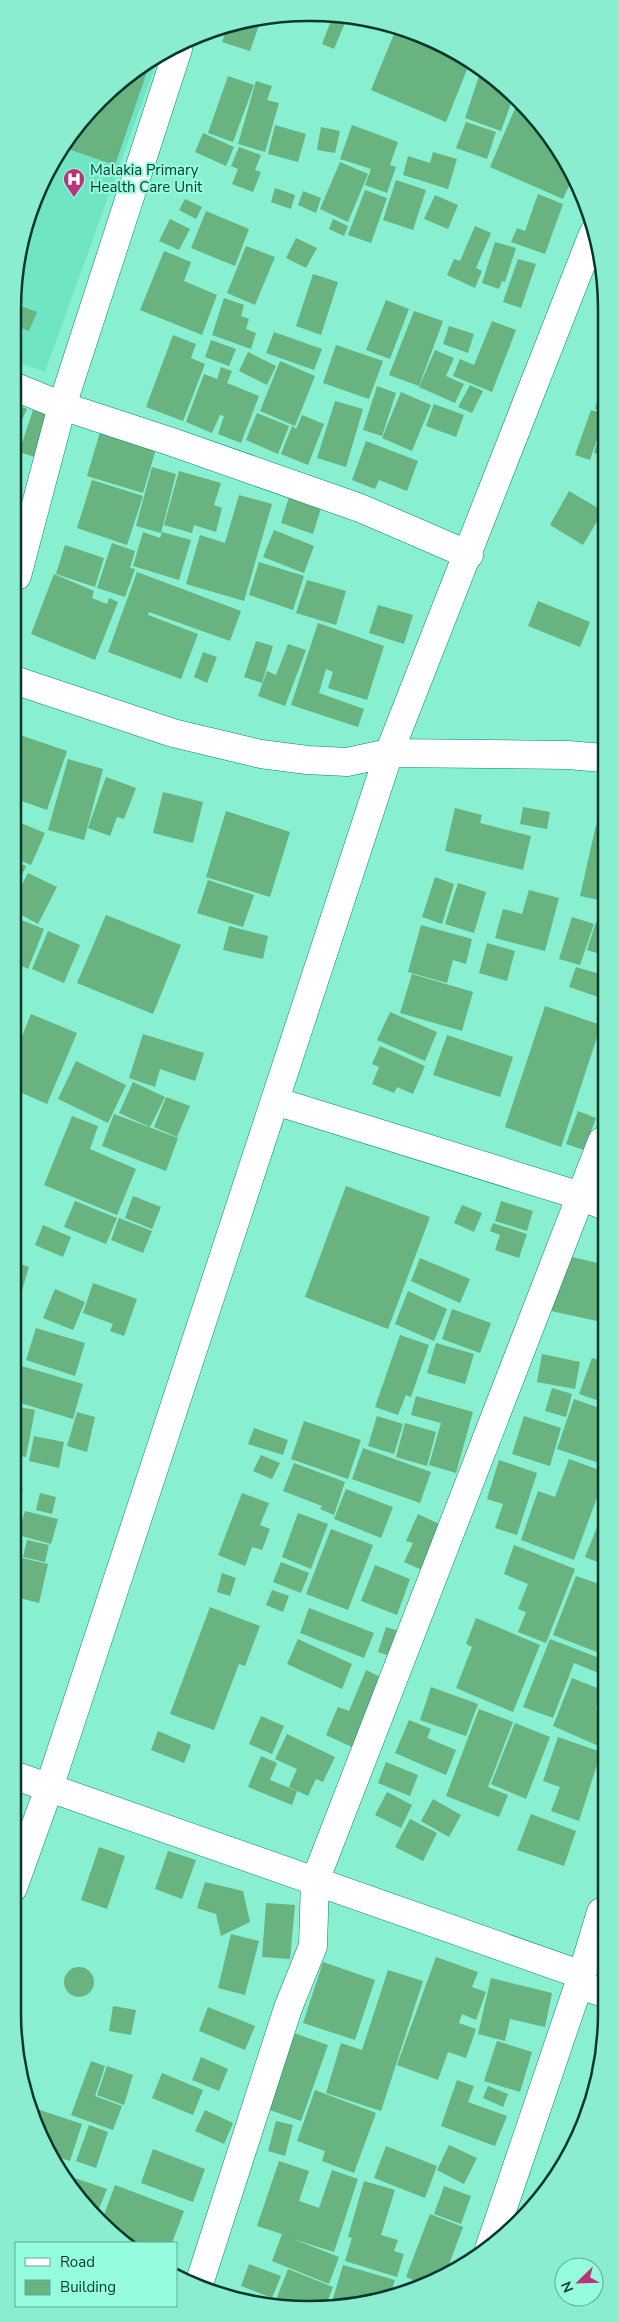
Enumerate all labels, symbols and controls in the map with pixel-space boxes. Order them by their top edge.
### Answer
place label: Malakia Primary Health Care Unit [90,160,203,197]
hospital icon: Malakia Primary Health Care Unit [62,167,86,198]
legend [15,2242,178,2307]
text: Road [60,2252,95,2272]
north arrow [554,2257,604,2307]
text: Building [60,2277,116,2297]
text: N [557,2278,578,2295]

